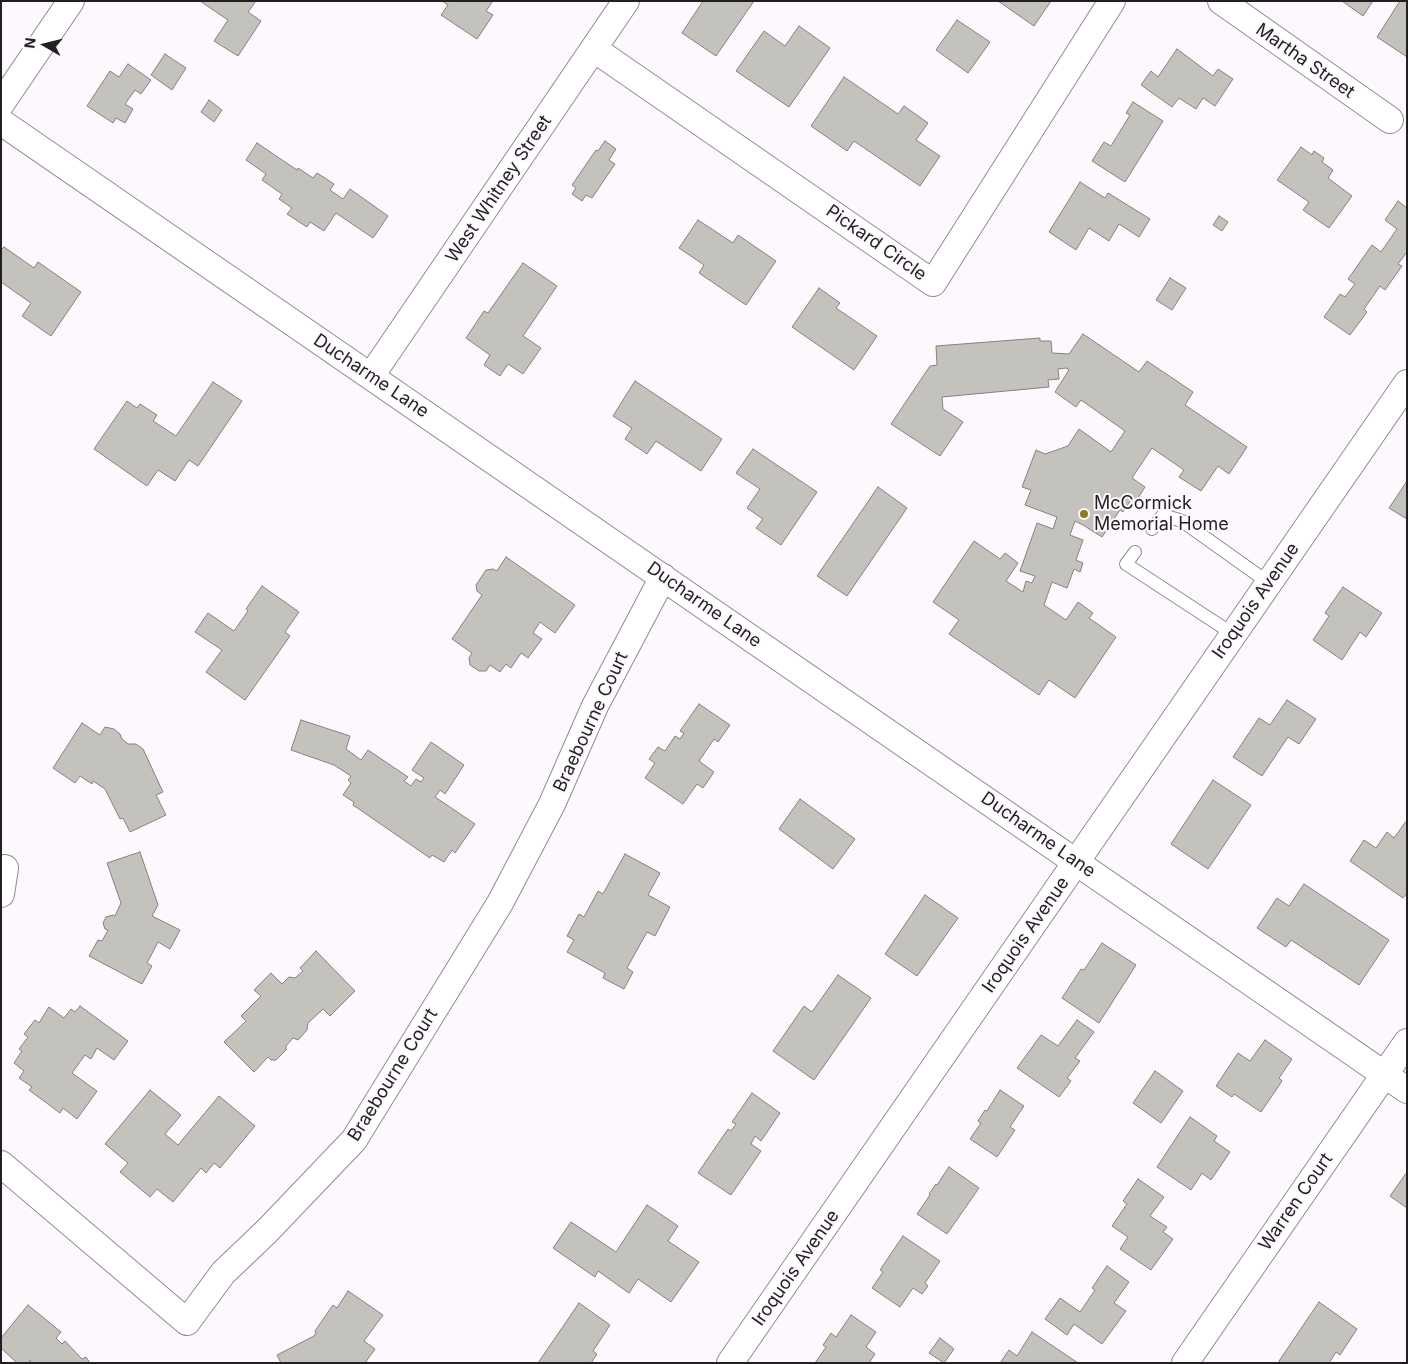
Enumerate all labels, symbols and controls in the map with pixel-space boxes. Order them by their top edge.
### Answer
street label: Martha Street [1251,19,1359,103]
north arrow [20,20,70,70]
text: N [20,36,39,49]
street label: West Whitney Street [442,111,556,267]
street label: Pickard Circle [822,200,930,286]
street label: Ducharme Lane [309,329,433,423]
place label: McCormick Memorial Home [1094,493,1229,536]
marker: McCormick Memorial Home [1078,508,1090,520]
street label: Iroquois Avenue [1208,539,1304,663]
street label: Ducharme Lane [643,558,765,652]
street label: Braebourne Court [549,648,633,796]
street label: Ducharme Lane [977,788,1099,882]
street label: Iroquois Avenue [978,873,1074,997]
street label: Braebourne Court [343,1005,443,1145]
street label: Warren Court [1254,1149,1338,1255]
street label: Iroquois Avenue [748,1206,844,1330]

